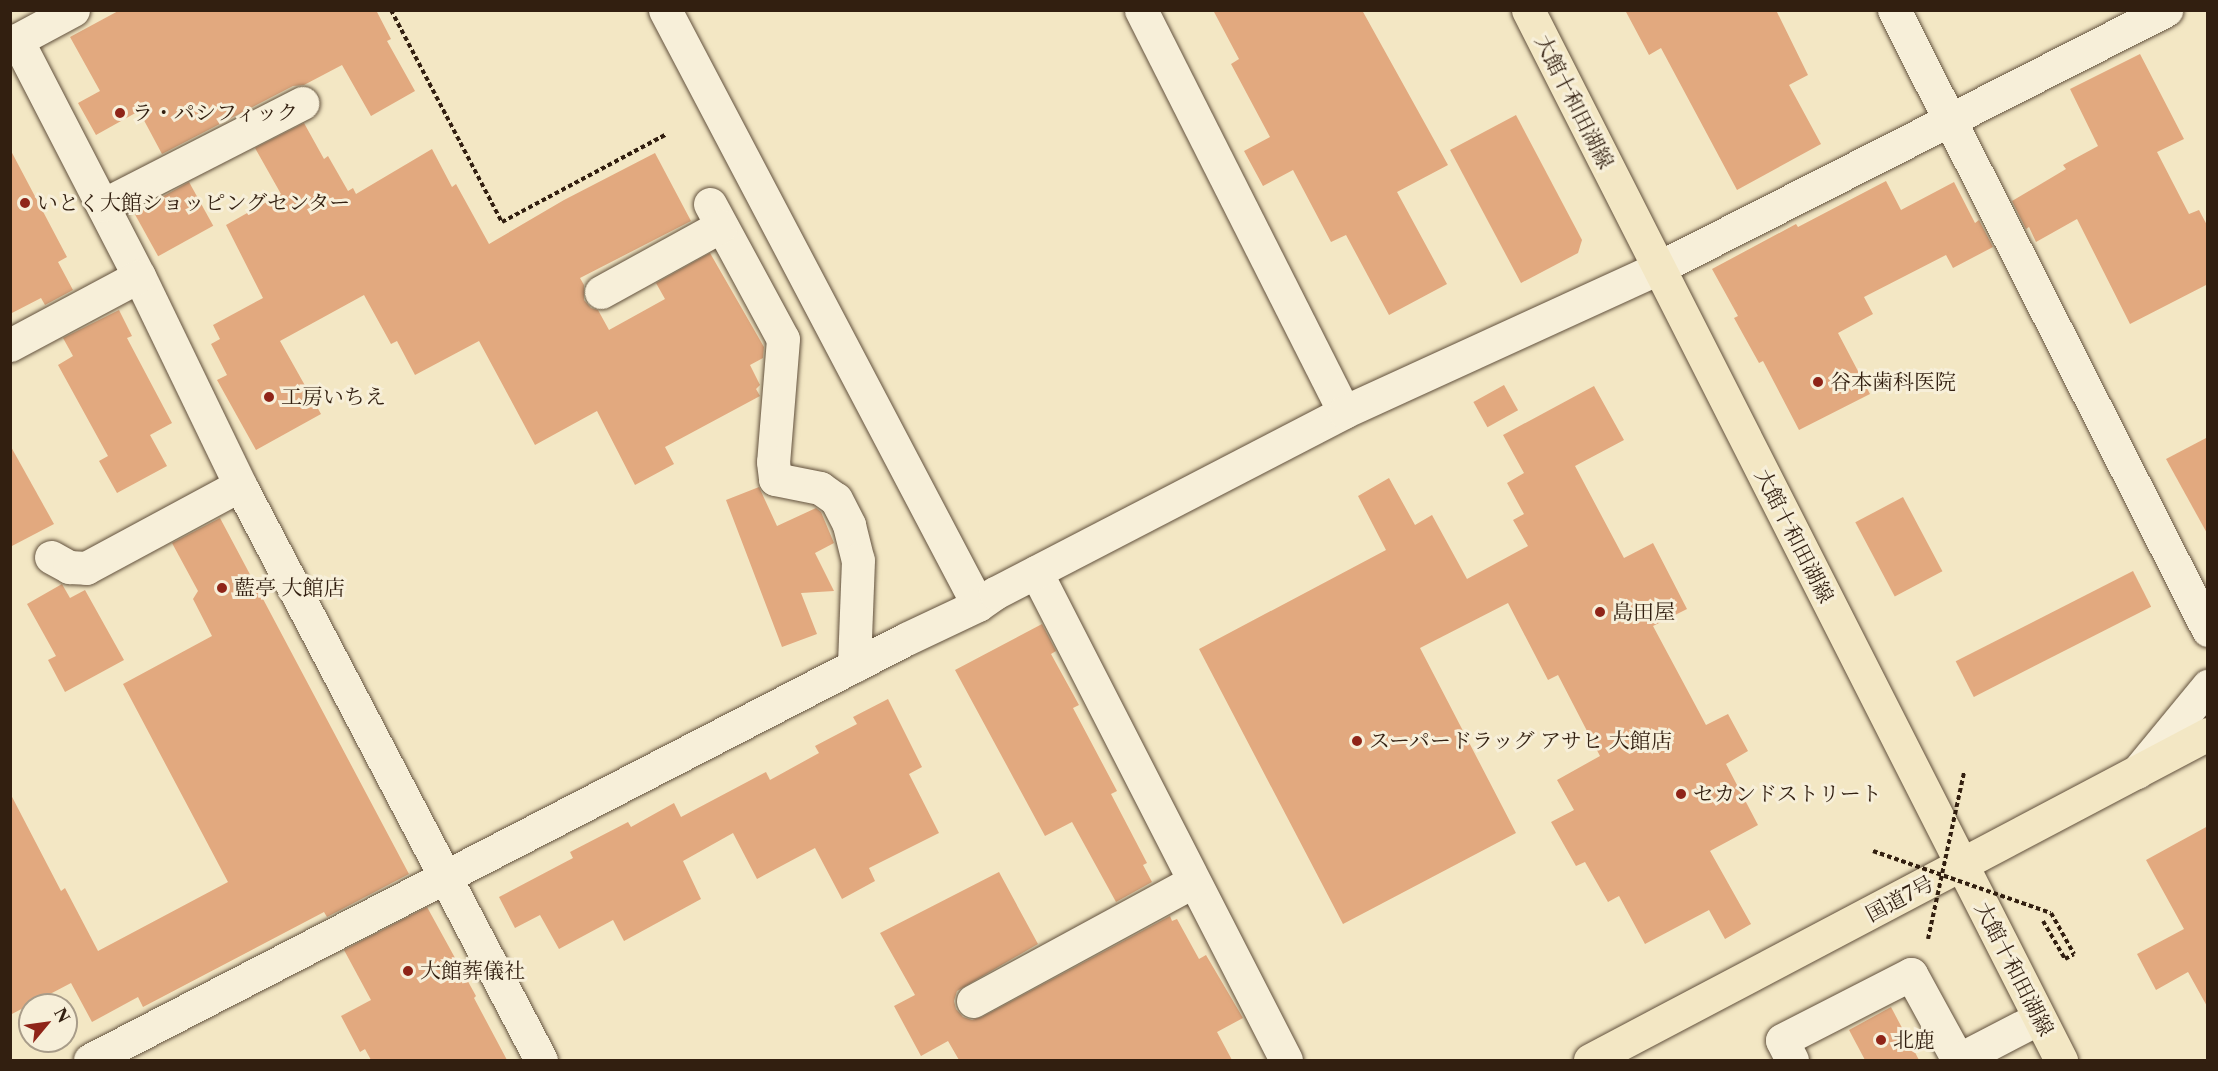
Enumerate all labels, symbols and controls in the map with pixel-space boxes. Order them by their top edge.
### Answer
street label: 大館十和田湖線 [1529,31,1619,173]
place label: ラ・パシフィック [132,100,300,126]
marker: ラ・パシフィック [113,106,127,120]
place label: いとく大館ショッピングセンター [37,190,352,216]
marker: いとく大館ショッピングセンター [18,196,32,210]
place label: 谷本歯科医院 [1830,369,1956,395]
marker: 谷本歯科医院 [1811,375,1825,389]
place label: 工房いちえ [281,384,386,410]
marker: 工房いちえ [262,390,276,404]
street label: 大館十和田湖線 [1749,465,1839,607]
place label: 藍亭 大館店 [234,575,345,601]
marker: 藍亭 大館店 [215,581,229,595]
place label: 島田屋 [1612,599,1675,625]
marker: 島田屋 [1593,605,1607,619]
place label: スーパードラッグ アサヒ 大館店 [1369,728,1673,754]
marker: スーパードラッグ アサヒ 大館店 [1350,734,1364,748]
place label: セカンドストリート [1693,781,1882,807]
marker: セカンドストリート [1674,787,1688,801]
street label: 国道7号 [1862,871,1938,927]
street label: 大館十和田湖線 [1969,898,2059,1040]
place label: 大館葬儀社 [420,958,525,984]
marker: 大館葬儀社 [401,964,415,978]
north arrow [18,993,78,1053]
text: N [50,1004,74,1026]
place label: 北鹿 [1893,1027,1935,1053]
marker: 北鹿 [1874,1033,1888,1047]

